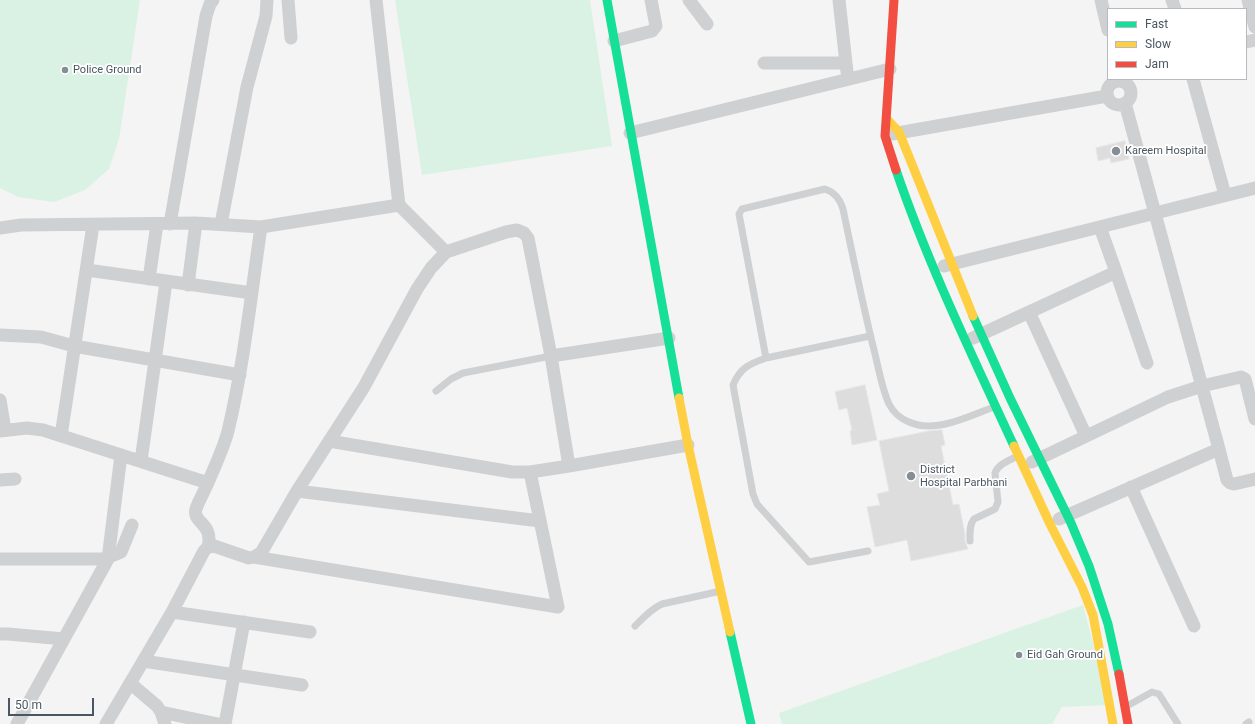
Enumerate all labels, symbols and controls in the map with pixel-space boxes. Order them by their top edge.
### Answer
legend [1107,8,1247,80]
text: Fast [1145,17,1168,31]
text: Slow [1145,37,1171,51]
text: Jam [1145,57,1169,71]
place label: Police Ground [73,63,142,77]
marker: Police Ground [60,65,70,75]
place label: Kareem Hospital [1125,144,1206,158]
marker: Kareem Hospital [1110,145,1122,157]
place label: District Hospital Parbhani [920,463,1007,489]
marker: District Hospital Parbhani [905,470,917,482]
place label: Eid Gah Ground [1027,648,1103,662]
marker: Eid Gah Ground [1014,650,1024,660]
scale bar [10,690,96,716]
text: 50 m [15,698,42,712]

